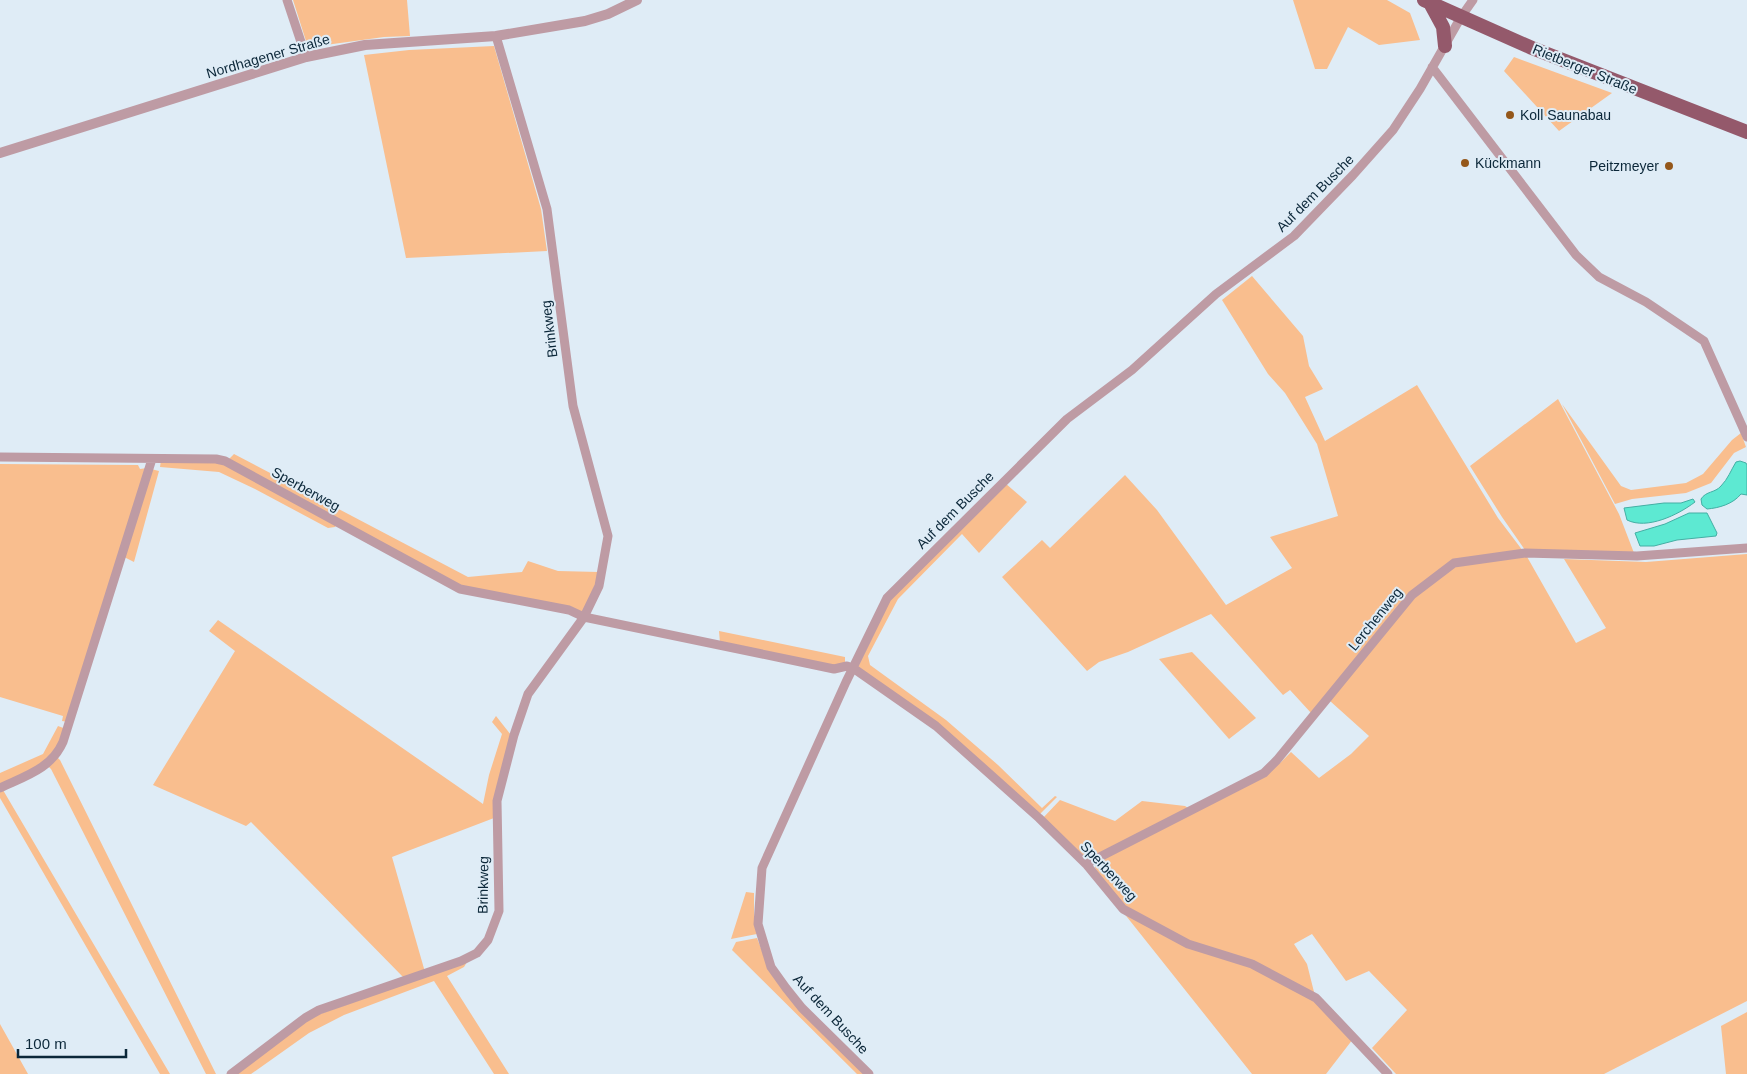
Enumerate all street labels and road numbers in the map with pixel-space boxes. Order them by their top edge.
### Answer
street label: Nordhagener Straße [204,31,332,81]
street label: Rietberger Straße [1530,41,1640,97]
street label: Auf dem Busche [1273,151,1357,235]
street label: Brinkweg [538,299,560,359]
street label: Sperberweg [269,464,343,514]
street label: Auf dem Busche [913,468,997,552]
street label: Lerchenweg [1345,584,1405,654]
street label: Sperberweg [1077,838,1141,904]
street label: Brinkweg [474,856,492,914]
street label: Auf dem Busche [790,971,872,1057]

